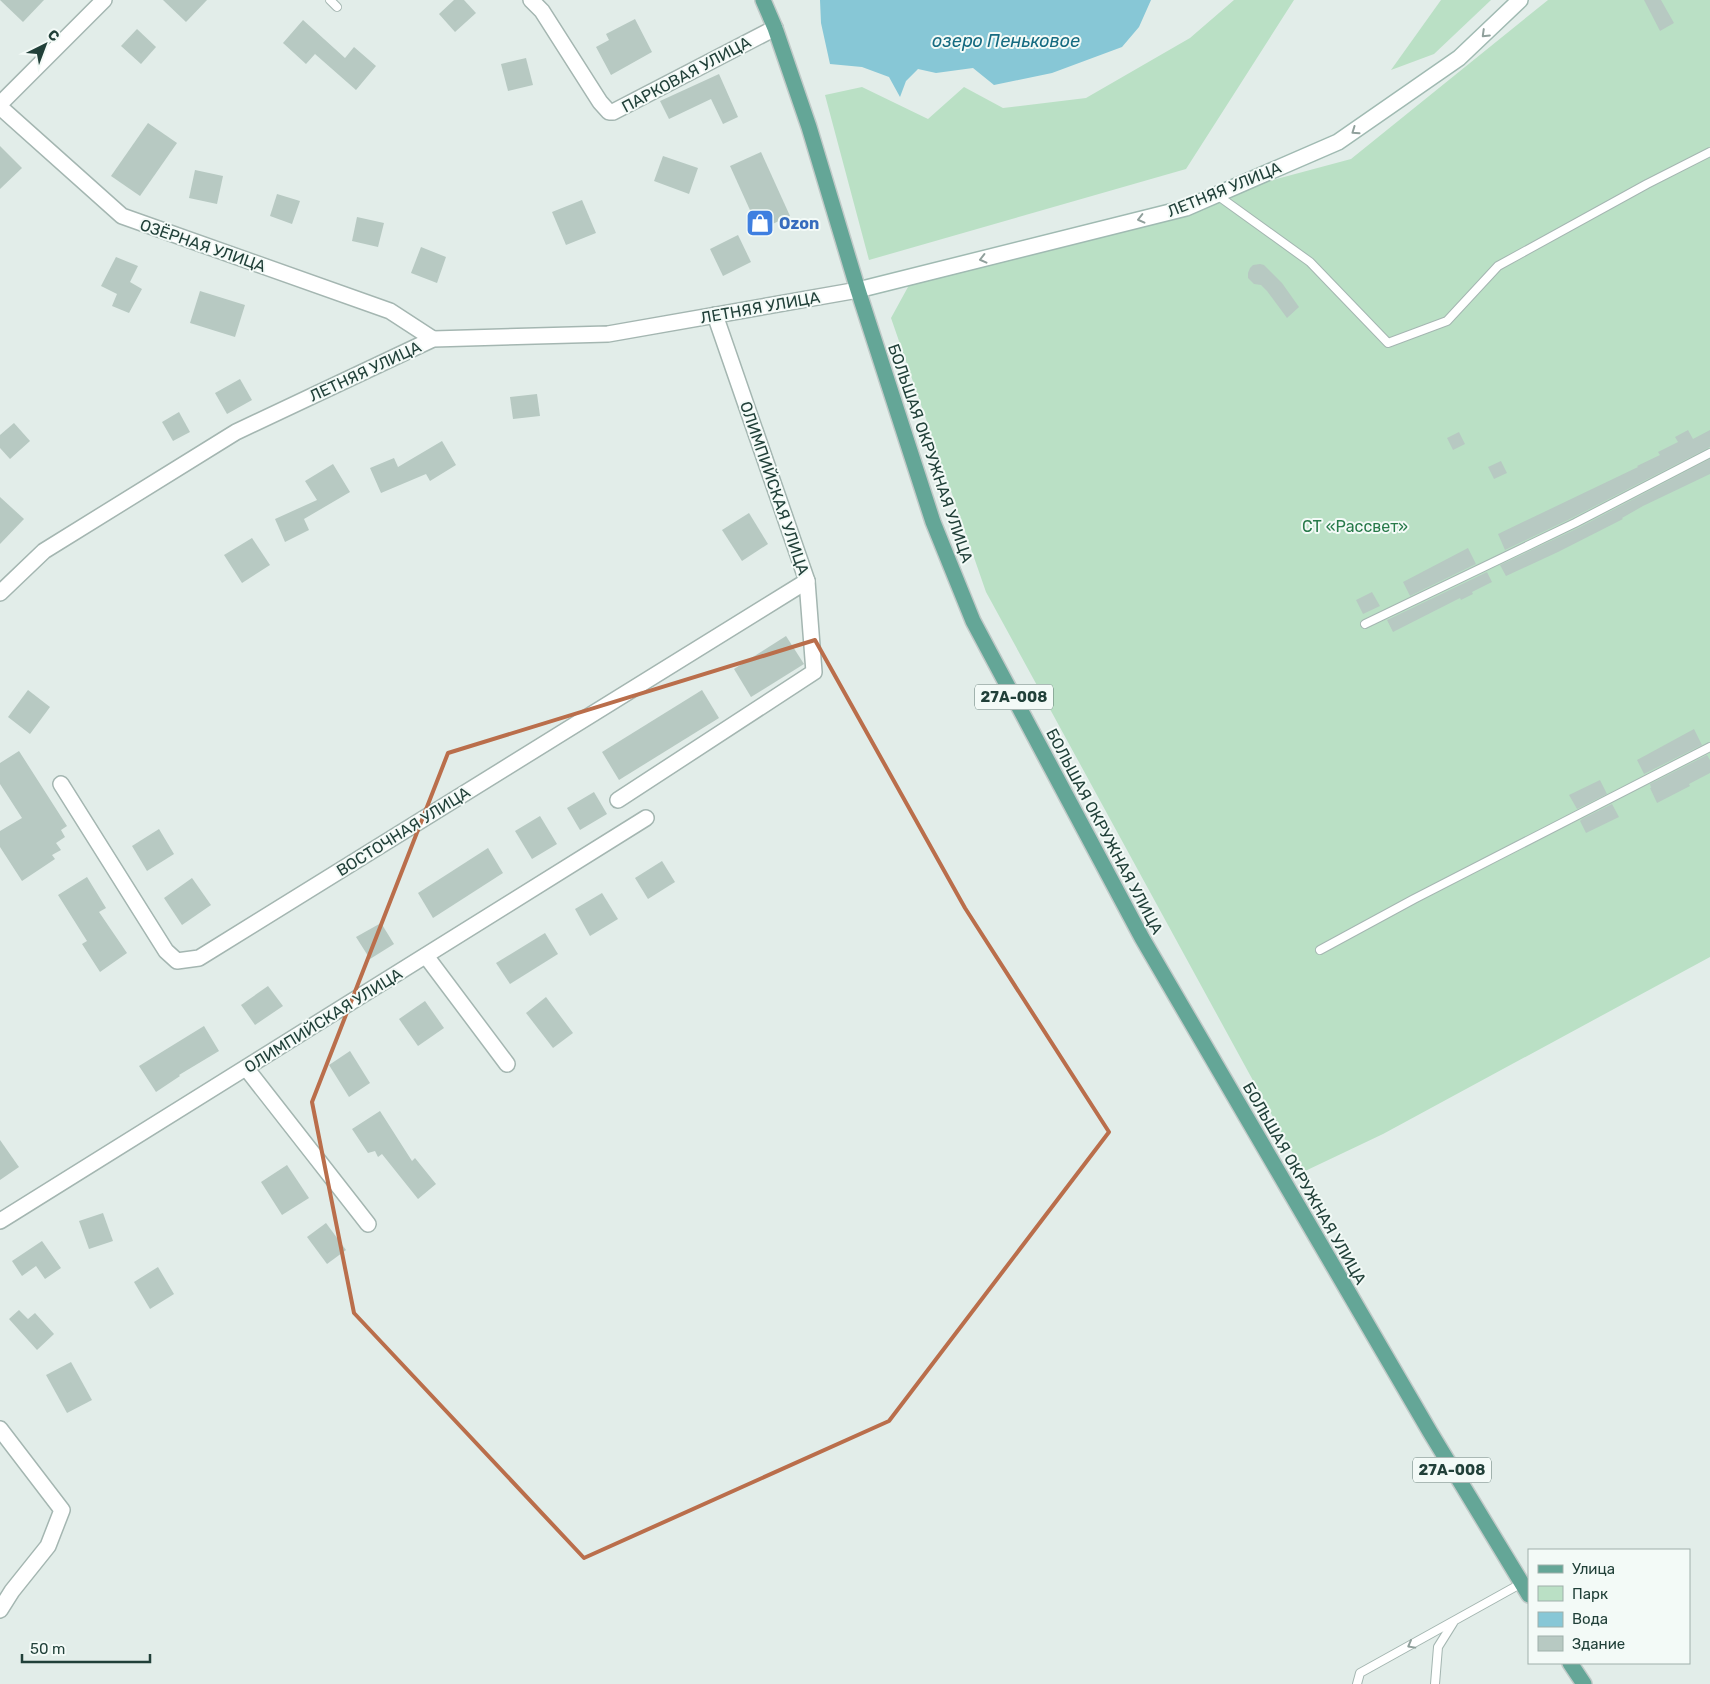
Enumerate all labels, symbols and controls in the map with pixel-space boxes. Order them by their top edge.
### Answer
north arrow [20,20,70,70]
text: С [44,26,63,45]
one-way arrow [1481,28,1490,37]
water label: озеро Пеньковое [932,30,1080,52]
street label: ПАРКОВАЯ УЛИЦА [618,32,754,116]
one-way arrow [1351,125,1360,134]
street label: ЛЕТНЯЯ УЛИЦА [1164,158,1284,221]
shop icon: Ozon [745,208,775,238]
one-way arrow [1136,213,1145,224]
place label: Ozon [779,214,819,233]
street label: ОЗЁРНАЯ УЛИЦА [137,215,269,276]
one-way arrow [979,253,988,264]
street label: ЛЕТНЯЯ УЛИЦА [699,288,822,327]
street label: ЛЕТНЯЯ УЛИЦА [306,337,424,406]
street label: БОЛЬШАЯ ОКРУЖНАЯ УЛИЦА [884,341,977,565]
street label: ОЛИМПИЙСКАЯ УЛИЦА [736,399,813,578]
park label: СТ «Рассвет» [1302,517,1408,536]
road number: 27А-008 [975,684,1053,710]
street label: БОЛЬШАЯ ОКРУЖНАЯ УЛИЦА [1042,725,1167,938]
street label: ВОСТОЧНАЯ УЛИЦА [333,782,474,880]
street label: ОЛИМПИЙСКАЯ УЛИЦА [241,964,406,1077]
street label: БОЛЬШАЯ ОКРУЖНАЯ УЛИЦА [1239,1079,1370,1288]
road number: 27А-008 [1413,1458,1491,1482]
legend [1528,1549,1690,1664]
text: Улица [1572,1560,1615,1578]
text: Парк [1572,1585,1608,1603]
text: Вода [1572,1610,1608,1628]
scale bar [22,1632,150,1664]
text: Здание [1572,1635,1625,1653]
one-way arrow [1408,1638,1417,1648]
text: 50 m [30,1640,65,1658]

